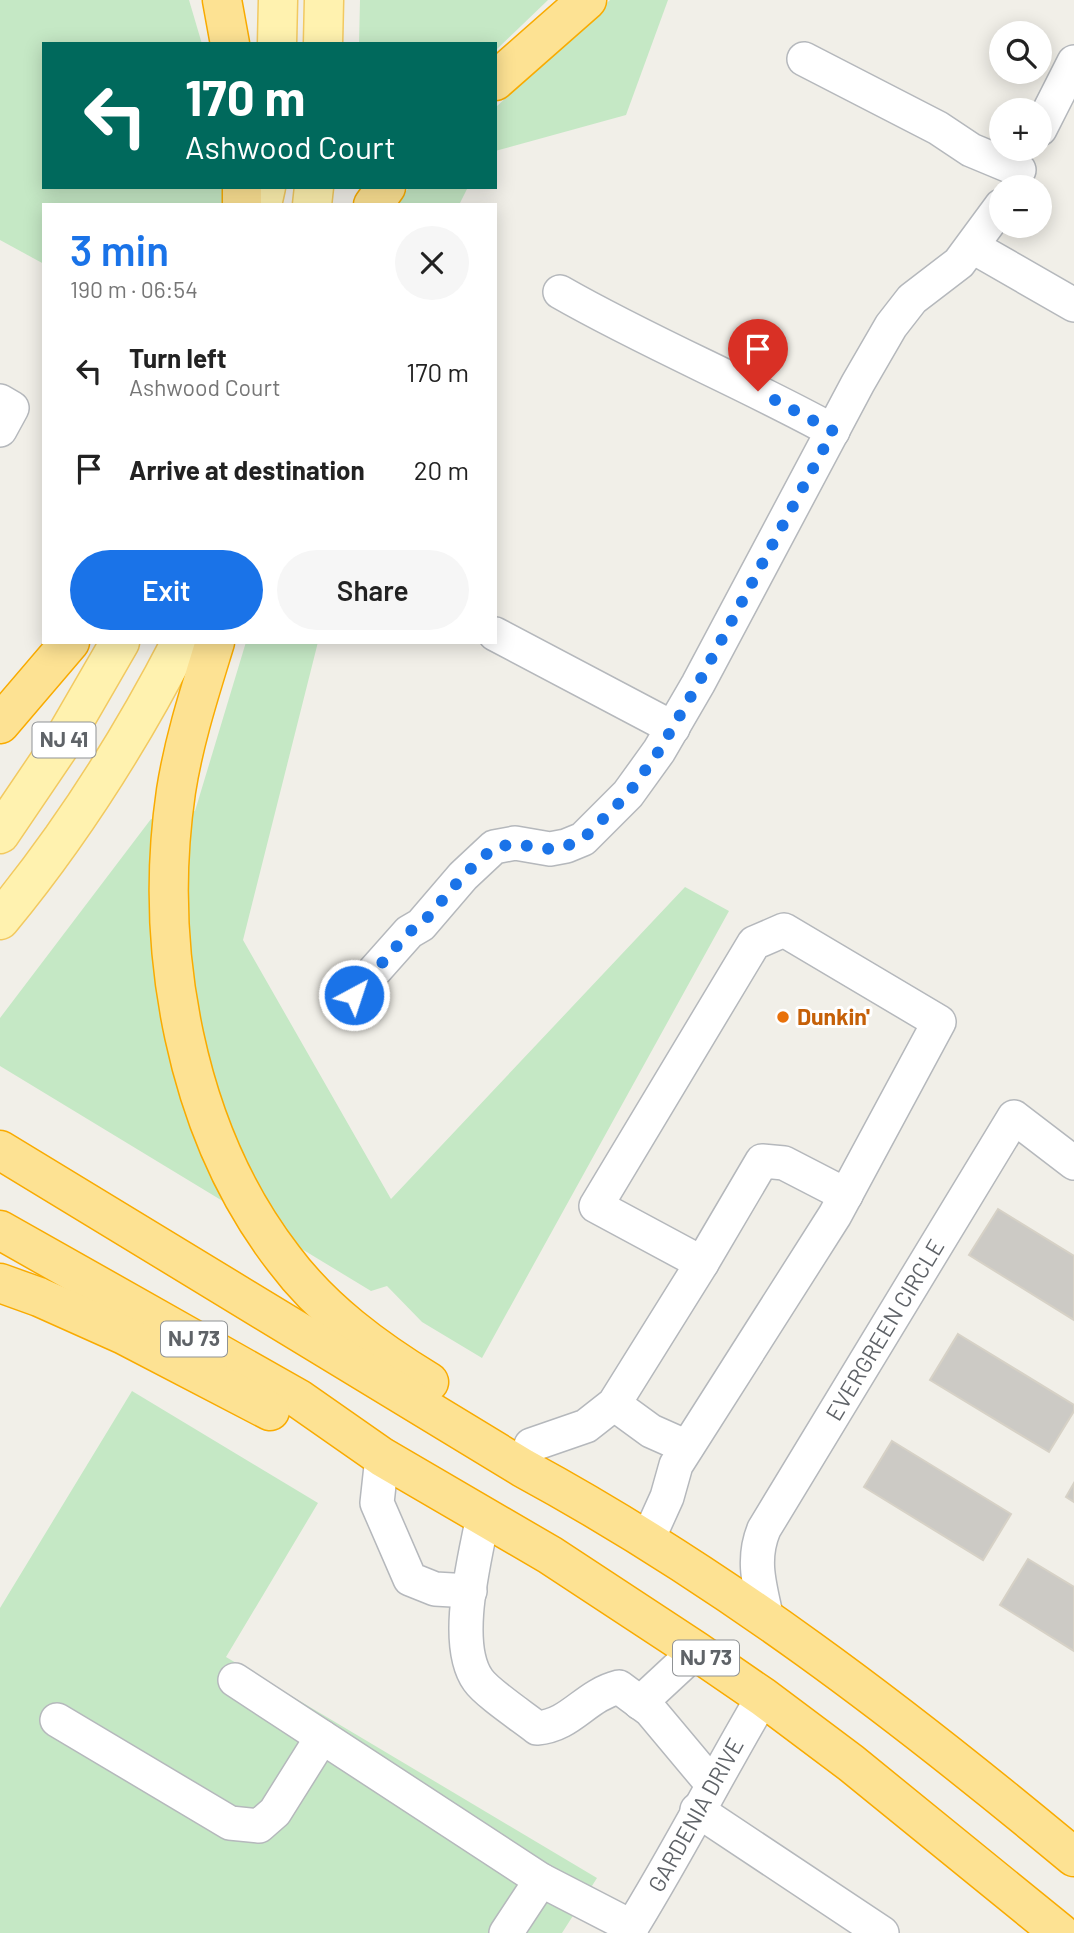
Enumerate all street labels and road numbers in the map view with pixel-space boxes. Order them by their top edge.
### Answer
road number: NJ 41 [32,722,96,758]
street label: EVERGREEN CIRCLE [819,1234,949,1425]
road number: NJ 73 [161,1322,227,1356]
road number: NJ 73 [673,1640,739,1676]
street label: GARDENIA DRIVE [641,1733,749,1896]

